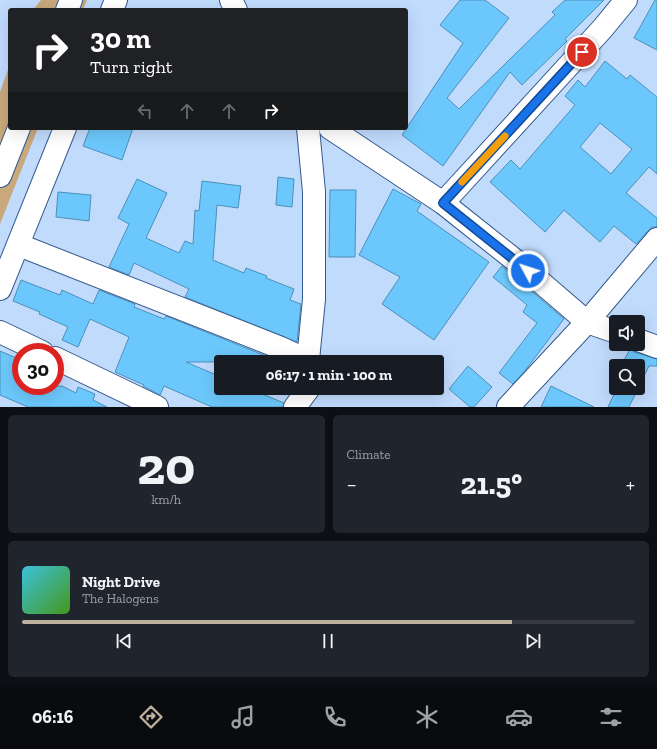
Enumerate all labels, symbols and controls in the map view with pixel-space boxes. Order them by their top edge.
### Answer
text: 30 m [90,22,151,55]
icon: right [24,24,76,76]
pin [565,35,599,69]
icon: arrive [571,41,593,63]
text: Turn right [90,56,172,78]
icon: left [134,100,156,122]
icon: ahead [176,100,198,122]
icon: ahead [218,100,240,122]
icon: right [260,100,282,122]
position arrow [507,250,549,292]
map controls [609,315,645,395]
button: sound [609,315,645,351]
speed limit sign: 30 [12,343,64,395]
button: search [609,359,645,395]
text: 06:17 · 1 min · 100 m [266,366,392,384]
text: 20 [137,435,195,497]
text: Climate [347,447,390,462]
text: 21.5° [460,466,522,502]
text: − [347,471,357,498]
text: + [626,471,635,498]
text: km/h [151,492,181,507]
text: Night Drive [82,573,160,591]
text: The Halogens [82,591,159,606]
icon: previous [113,630,135,652]
icon: pause [317,630,339,652]
icon: next [522,630,544,652]
icon: directions [137,703,165,731]
icon: music [229,703,257,731]
icon: phone [321,703,349,731]
icon: climate [413,703,441,731]
icon: car [505,703,533,731]
icon: filters [597,703,625,731]
text: 06:16 [32,706,73,728]

